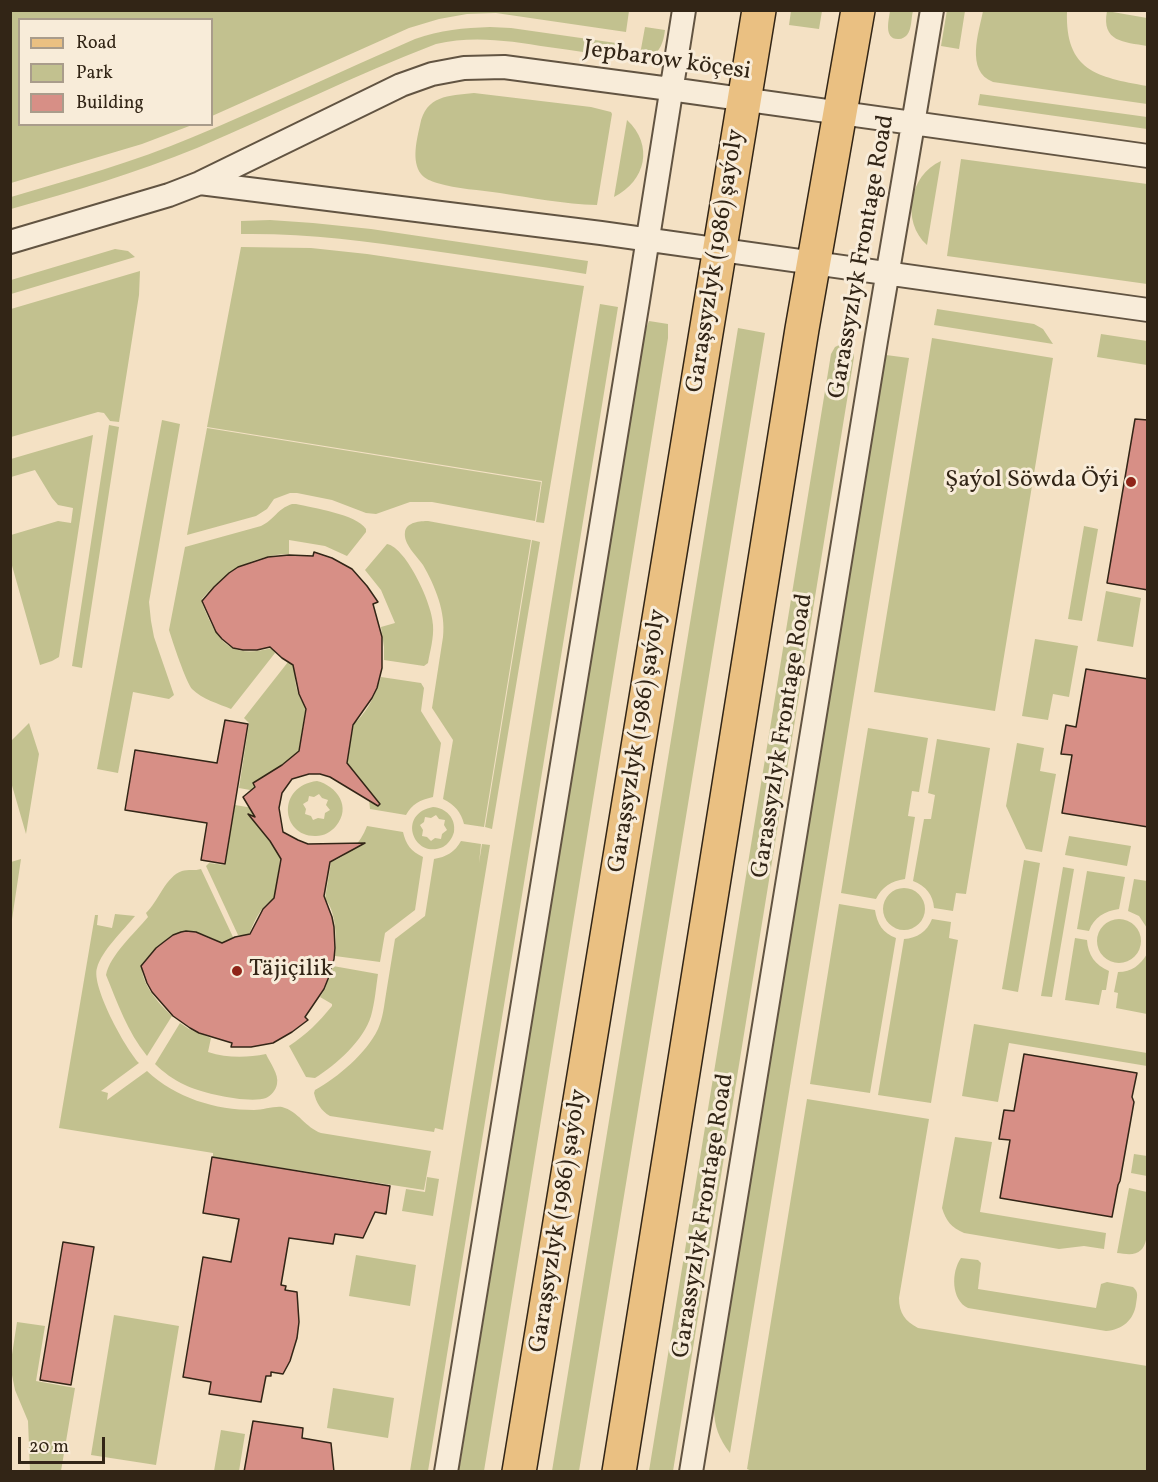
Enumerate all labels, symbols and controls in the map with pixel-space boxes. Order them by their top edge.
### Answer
legend [18,18,213,126]
text: Road [76,31,117,56]
street label: Jepbarow köçesi [581,36,753,88]
text: Park [76,61,113,86]
text: Building [76,91,144,116]
street label: Garassyzlyk Frontage Road [824,113,902,401]
street label: Garaşsyzlyk (1986) şaýoly [682,127,752,395]
place label: Şaýol Söwda Öýi [945,468,1119,496]
marker: Şaýol Söwda Öýi [1124,475,1138,489]
street label: Garassyzlyk Frontage Road [747,592,821,880]
street label: Garaşsyzlyk (1986) şaýoly [604,607,674,875]
place label: Täjiçilik [249,957,333,985]
marker: Täjiçilik [230,964,244,978]
street label: Garassyzlyk Frontage Road [668,1072,742,1360]
street label: Garaşsyzlyk (1986) şaýoly [525,1087,595,1355]
scale bar [21,1425,108,1463]
text: 20 m [29,1435,69,1460]

